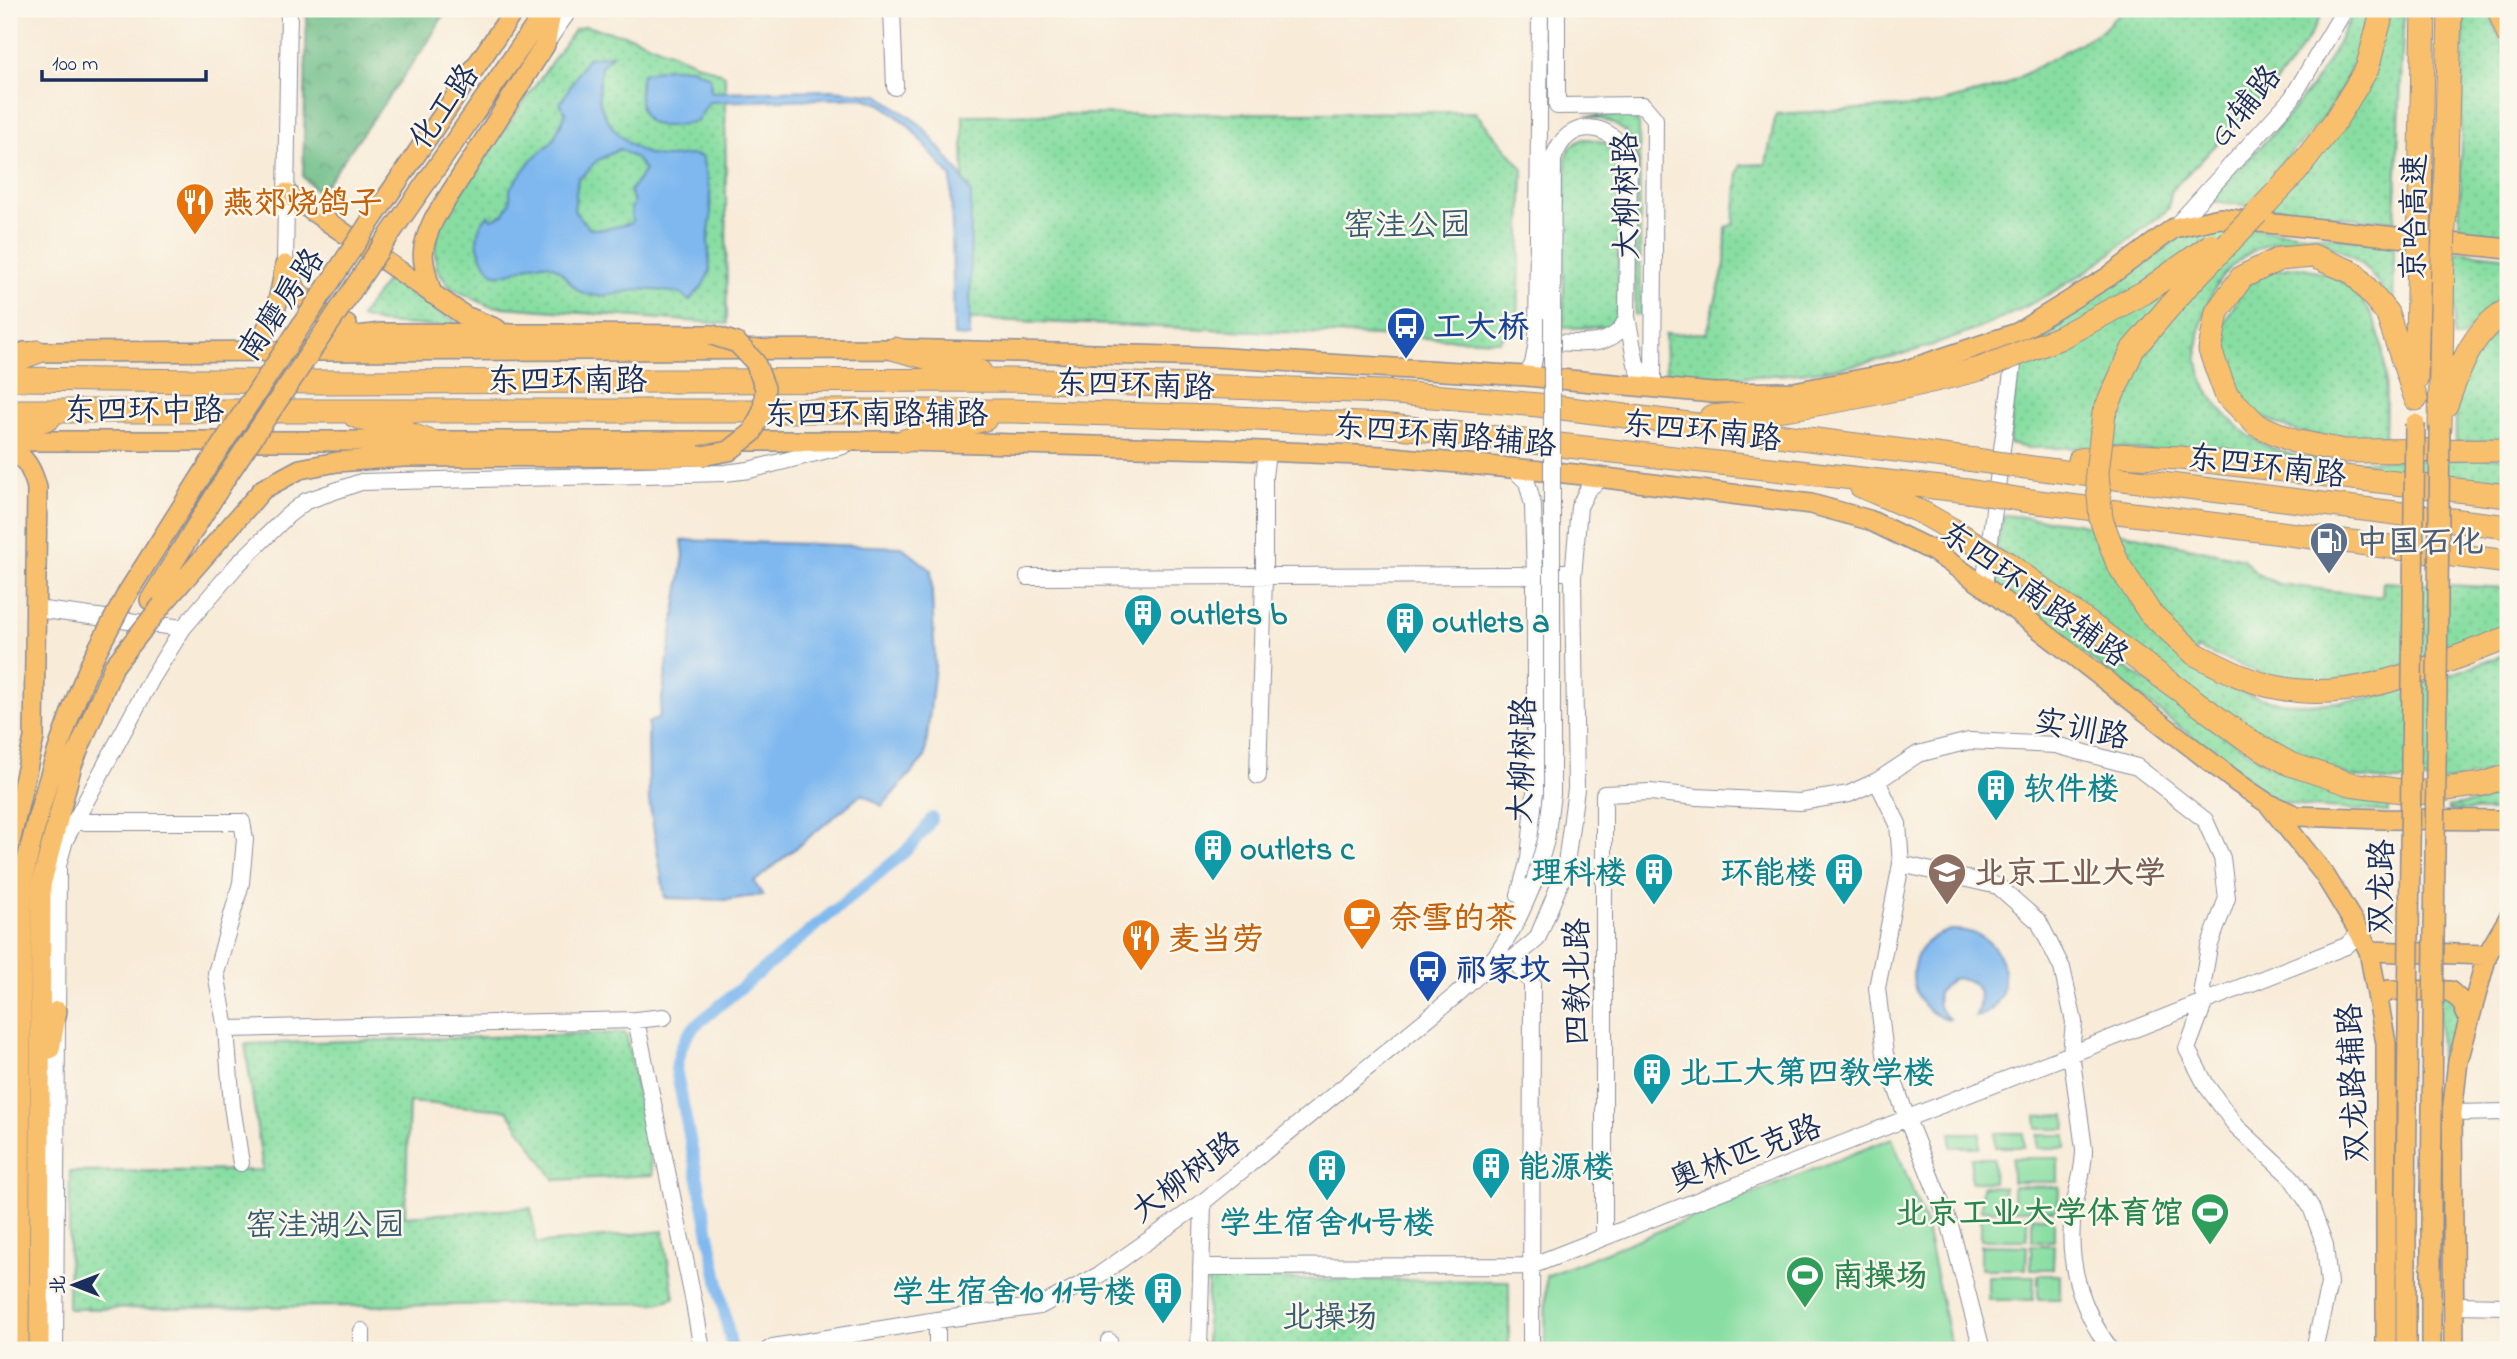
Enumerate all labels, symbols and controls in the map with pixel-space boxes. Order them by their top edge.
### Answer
scale bar [42,38,206,82]
text: 100 m [52,50,98,80]
street label: 化工路 [399,55,493,161]
street label: G1辅路 [2199,56,2295,159]
street label: 大柳树路 [1604,132,1653,260]
street label: 京哈高速 [2392,153,2441,281]
restaurant icon: 燕郊烧鸽子 [174,181,216,236]
place label: 燕郊烧鸽子 [222,182,382,229]
park label: 窑洼公园 [1343,204,1471,251]
street label: 南磨房路 [228,240,338,372]
bus stop icon: 工大桥 [1385,305,1427,360]
place label: 工大桥 [1433,306,1529,353]
street label: 东四环南路 [487,359,647,406]
street label: 东四环南路 [1054,361,1216,414]
street label: 东四环中路 [64,389,224,436]
street label: 东四环南路辅路 [764,393,988,440]
street label: 东四环南路 [1620,402,1784,465]
street label: 东四环南路辅路 [1331,404,1558,471]
street label: 东四环南路 [2184,435,2349,502]
street label: 东四环南路辅路 [1929,511,2137,681]
fuel station icon: 中国石化 [2308,520,2350,575]
place label: 中国石化 [2356,521,2484,568]
building icon: outlets b [1122,592,1164,647]
place label: outlets b [1170,593,1287,640]
building icon: outlets a [1384,600,1426,655]
place label: outlets a [1432,601,1550,648]
street label: 大柳树路 [1499,695,1550,825]
street label: 实训路 [2030,699,2133,764]
building icon: 软件楼 [1975,767,2017,822]
place label: 软件楼 [2023,768,2119,815]
building icon: outlets c [1192,827,1234,882]
place label: outlets c [1240,828,1355,875]
street label: 双龙路 [2359,839,2408,935]
building icon: 理科楼 [1633,851,1675,906]
building icon: 环能楼 [1823,851,1865,906]
school or university icon: 北京工业大学 [1926,851,1968,906]
place label: 理科楼 [1531,852,1627,899]
place label: 环能楼 [1721,852,1817,899]
place label: 北京工业大学 [1974,852,2166,899]
cafe icon: 奈雪的茶 [1341,896,1383,951]
place label: 奈雪的茶 [1389,897,1517,944]
restaurant icon: 麦当劳 [1120,917,1162,972]
place label: 麦当劳 [1168,918,1264,965]
street label: 四教北路 [1556,918,1603,1046]
bus stop icon: 祁家坟 [1407,948,1449,1003]
place label: 祁家坟 [1455,949,1551,996]
street label: 双龙路辅路 [2328,1002,2383,1164]
building icon: 北工大第四教学楼 [1631,1051,1673,1106]
place label: 北工大第四教学楼 [1679,1052,1935,1099]
street label: 奥林匹克路 [1663,1105,1829,1206]
street label: 大柳树路 [1122,1122,1252,1236]
building icon: 能源楼 [1470,1145,1512,1200]
place label: 能源楼 [1518,1146,1614,1193]
building icon: 学生宿舍14号楼 [1306,1147,1348,1202]
sports icon: 北京工业大学体育馆 [2189,1191,2231,1246]
place label: 北京工业大学体育馆 [1895,1192,2183,1239]
place label: 学生宿舍14号楼 [1219,1202,1435,1249]
park label: 窑洼湖公园 [245,1204,405,1251]
north arrow [38,1250,108,1320]
sports icon: 南操场 [1784,1254,1826,1309]
place label: 南操场 [1832,1255,1928,1302]
building icon: 学生宿舍10 11号楼 [1142,1270,1184,1325]
place label: 学生宿舍10 11号楼 [892,1271,1136,1318]
text: 北 [46,1275,73,1295]
park label: 北操场 [1282,1296,1378,1343]

